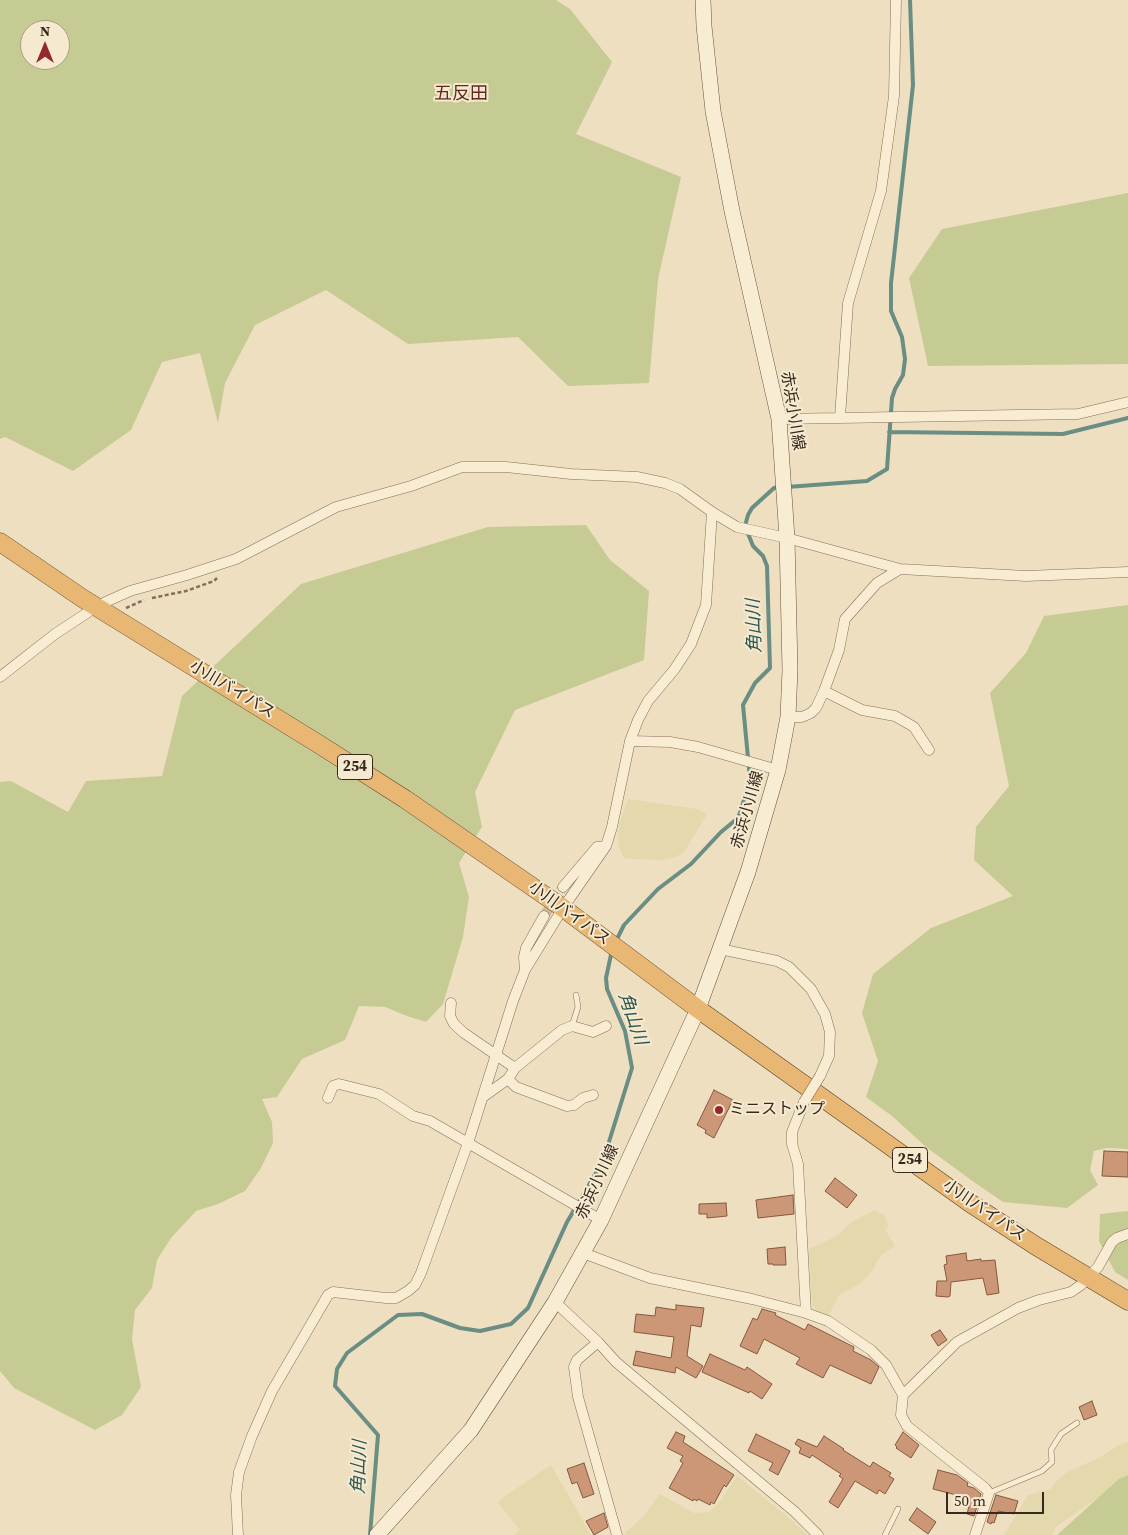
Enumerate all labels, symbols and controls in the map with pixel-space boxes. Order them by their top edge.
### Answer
north arrow [20,20,70,70]
text: N [40,21,50,41]
district label: 五反田 [434,83,488,105]
street label: 赤浜小川線 [776,370,808,452]
water label: 角山川 [743,599,767,653]
street label: 小川バイパス [186,657,278,723]
road number: 254 [338,754,372,780]
street label: 赤浜小川線 [728,769,768,851]
street label: 小川バイパス [525,878,613,950]
water label: 角山川 [613,990,651,1048]
place label: ミニストップ [729,1100,825,1120]
marker: ミニストップ [713,1104,725,1116]
street label: 赤浜小川線 [572,1142,624,1222]
road number: 254 [892,1148,928,1172]
street label: 小川バイパス [939,1176,1029,1246]
water label: 角山川 [348,1440,372,1494]
scale bar [948,1482,1046,1514]
text: 50 m [954,1490,986,1511]

